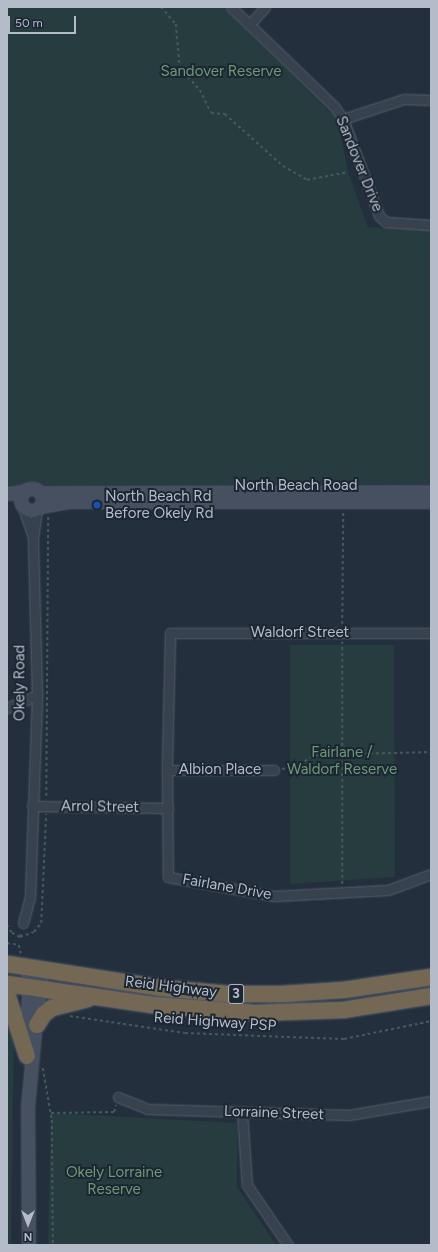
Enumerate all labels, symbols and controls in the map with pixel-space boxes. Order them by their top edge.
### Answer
scale bar [10,8,78,34]
text: 50 m [15,16,43,30]
park label: Sandover Reserve [161,63,281,81]
street label: Sandover Drive [332,113,386,215]
street label: North Beach Road [235,477,357,495]
place label: North Beach Rd Before Okely Rd [105,487,214,522]
marker: North Beach Rd Before Okely Rd [92,500,102,510]
street label: Waldorf Street [251,624,349,642]
street label: Okely Road [11,645,29,721]
park label: Fairlane / Waldorf Reserve [287,743,397,778]
street label: Albion Place [179,761,261,779]
street label: Arrol Street [61,797,139,817]
street label: Fairlane Drive [181,870,273,904]
street label: Reid Highway [124,972,218,1002]
road number: 3 [228,982,244,1006]
street label: Reid Highway PSP [153,1009,277,1035]
street label: Lorraine Street [224,1102,324,1124]
park label: Okely Lorraine Reserve [66,1163,162,1198]
north arrow [8,1204,48,1244]
text: N [24,1230,32,1243]

